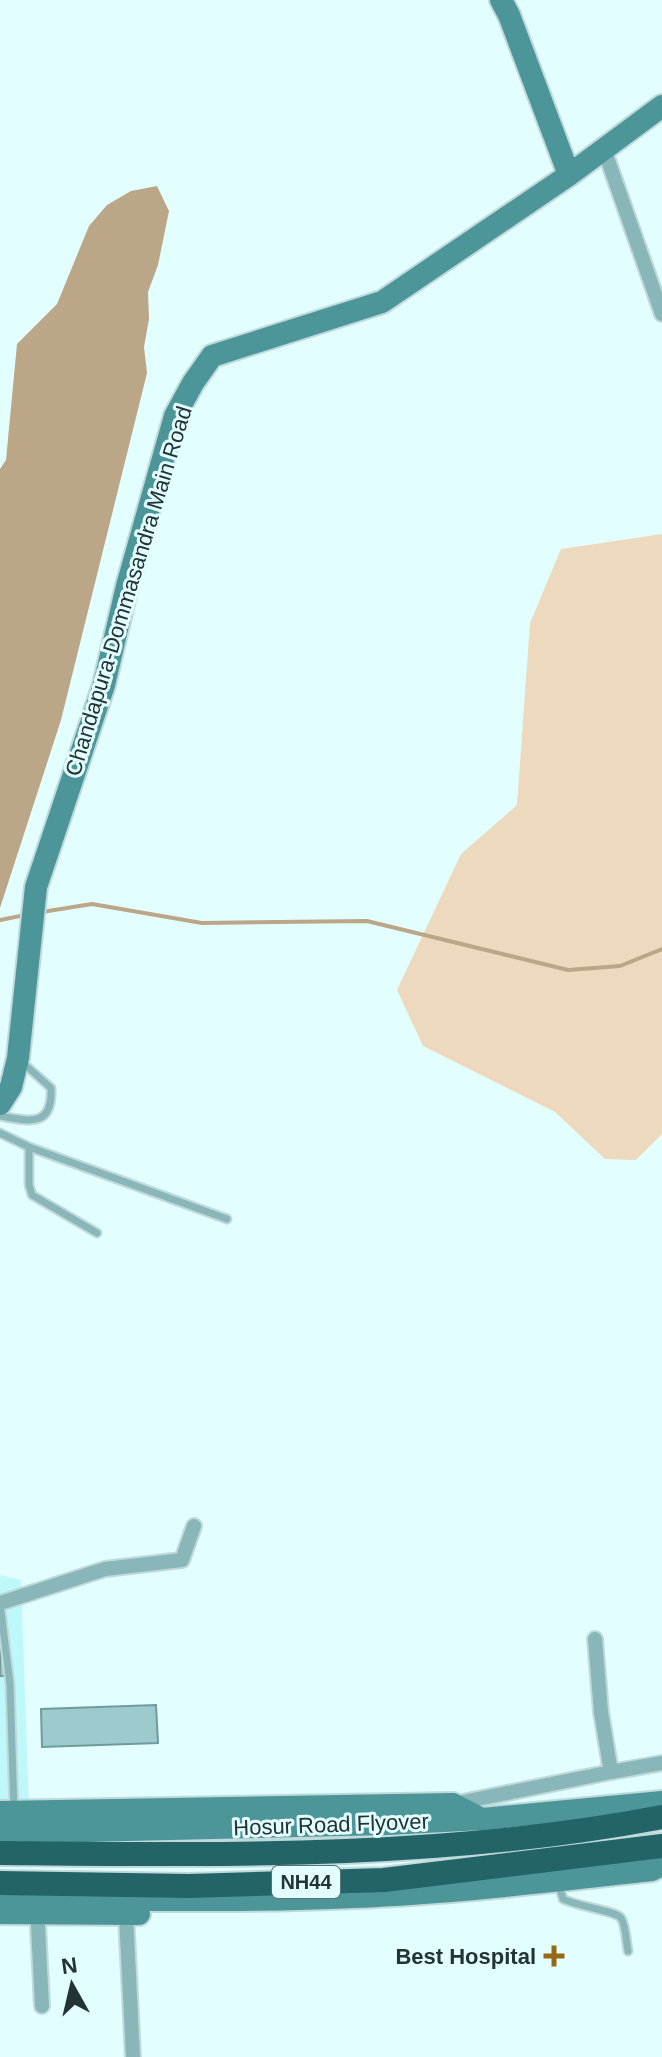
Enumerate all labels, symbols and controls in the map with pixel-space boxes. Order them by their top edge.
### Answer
street label: Chandapura-Dommasandra Main Road [60,403,197,779]
street label: Hosur Road Flyover [233,1809,429,1840]
road number: NH44 [272,1866,340,1898]
place label: Best Hospital [395,1944,536,1969]
north arrow [32,1945,112,2025]
marker: Best Hospital [543,1945,565,1967]
text: N [60,1952,79,1979]

